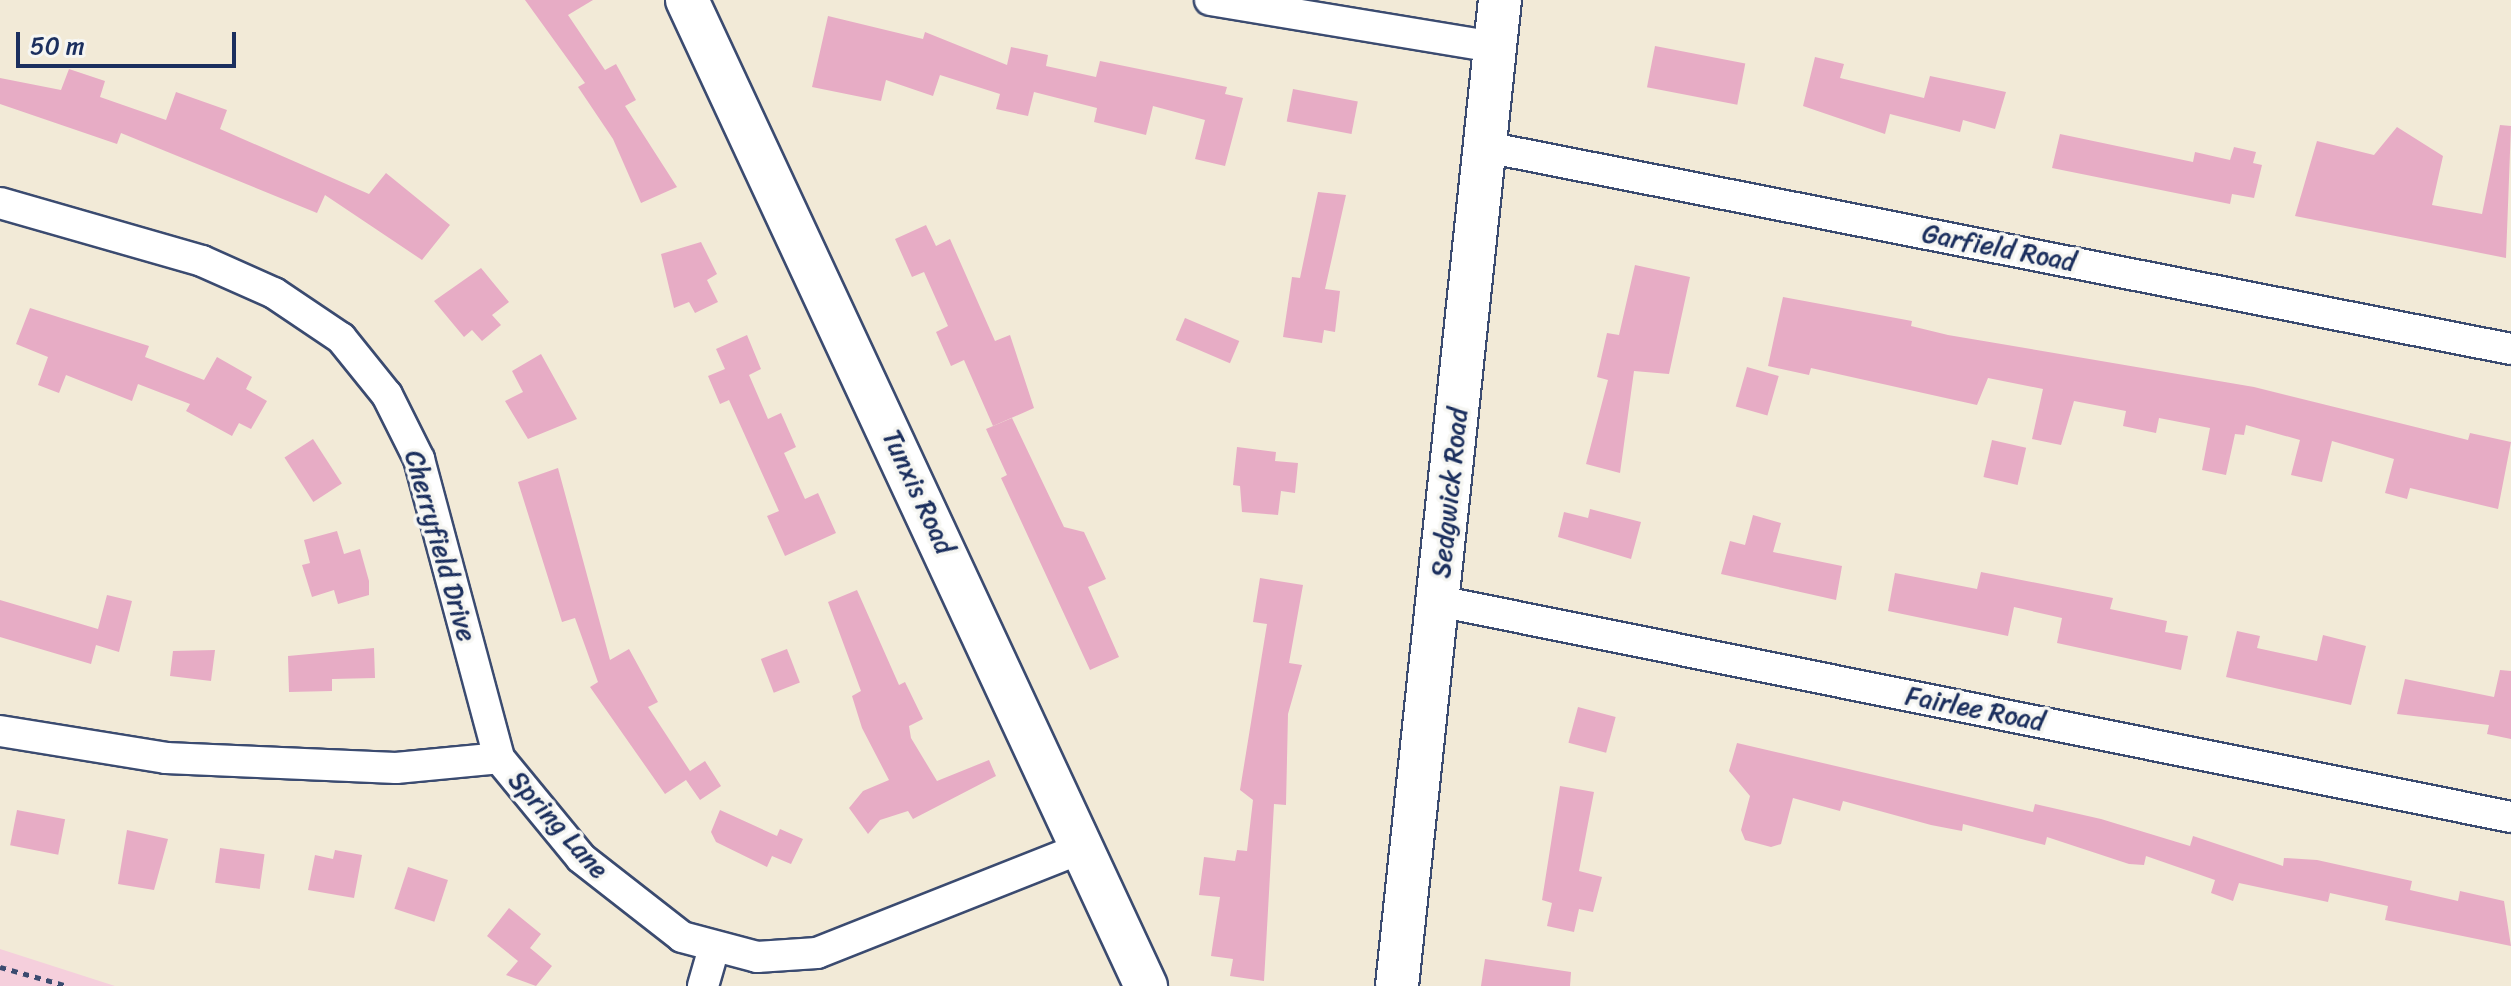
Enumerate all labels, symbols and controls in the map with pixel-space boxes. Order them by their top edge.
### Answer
scale bar [20,16,240,66]
text: 50 m [30,25,85,67]
street label: Garfield Road [1919,218,2079,278]
street label: Sedgwick Road [1426,406,1474,580]
street label: Tunxis Road [876,425,960,559]
street label: Cherryfield Drive [398,447,482,645]
street label: Fairlee Road [1903,680,2047,738]
street label: Spring Lane [501,765,615,885]

